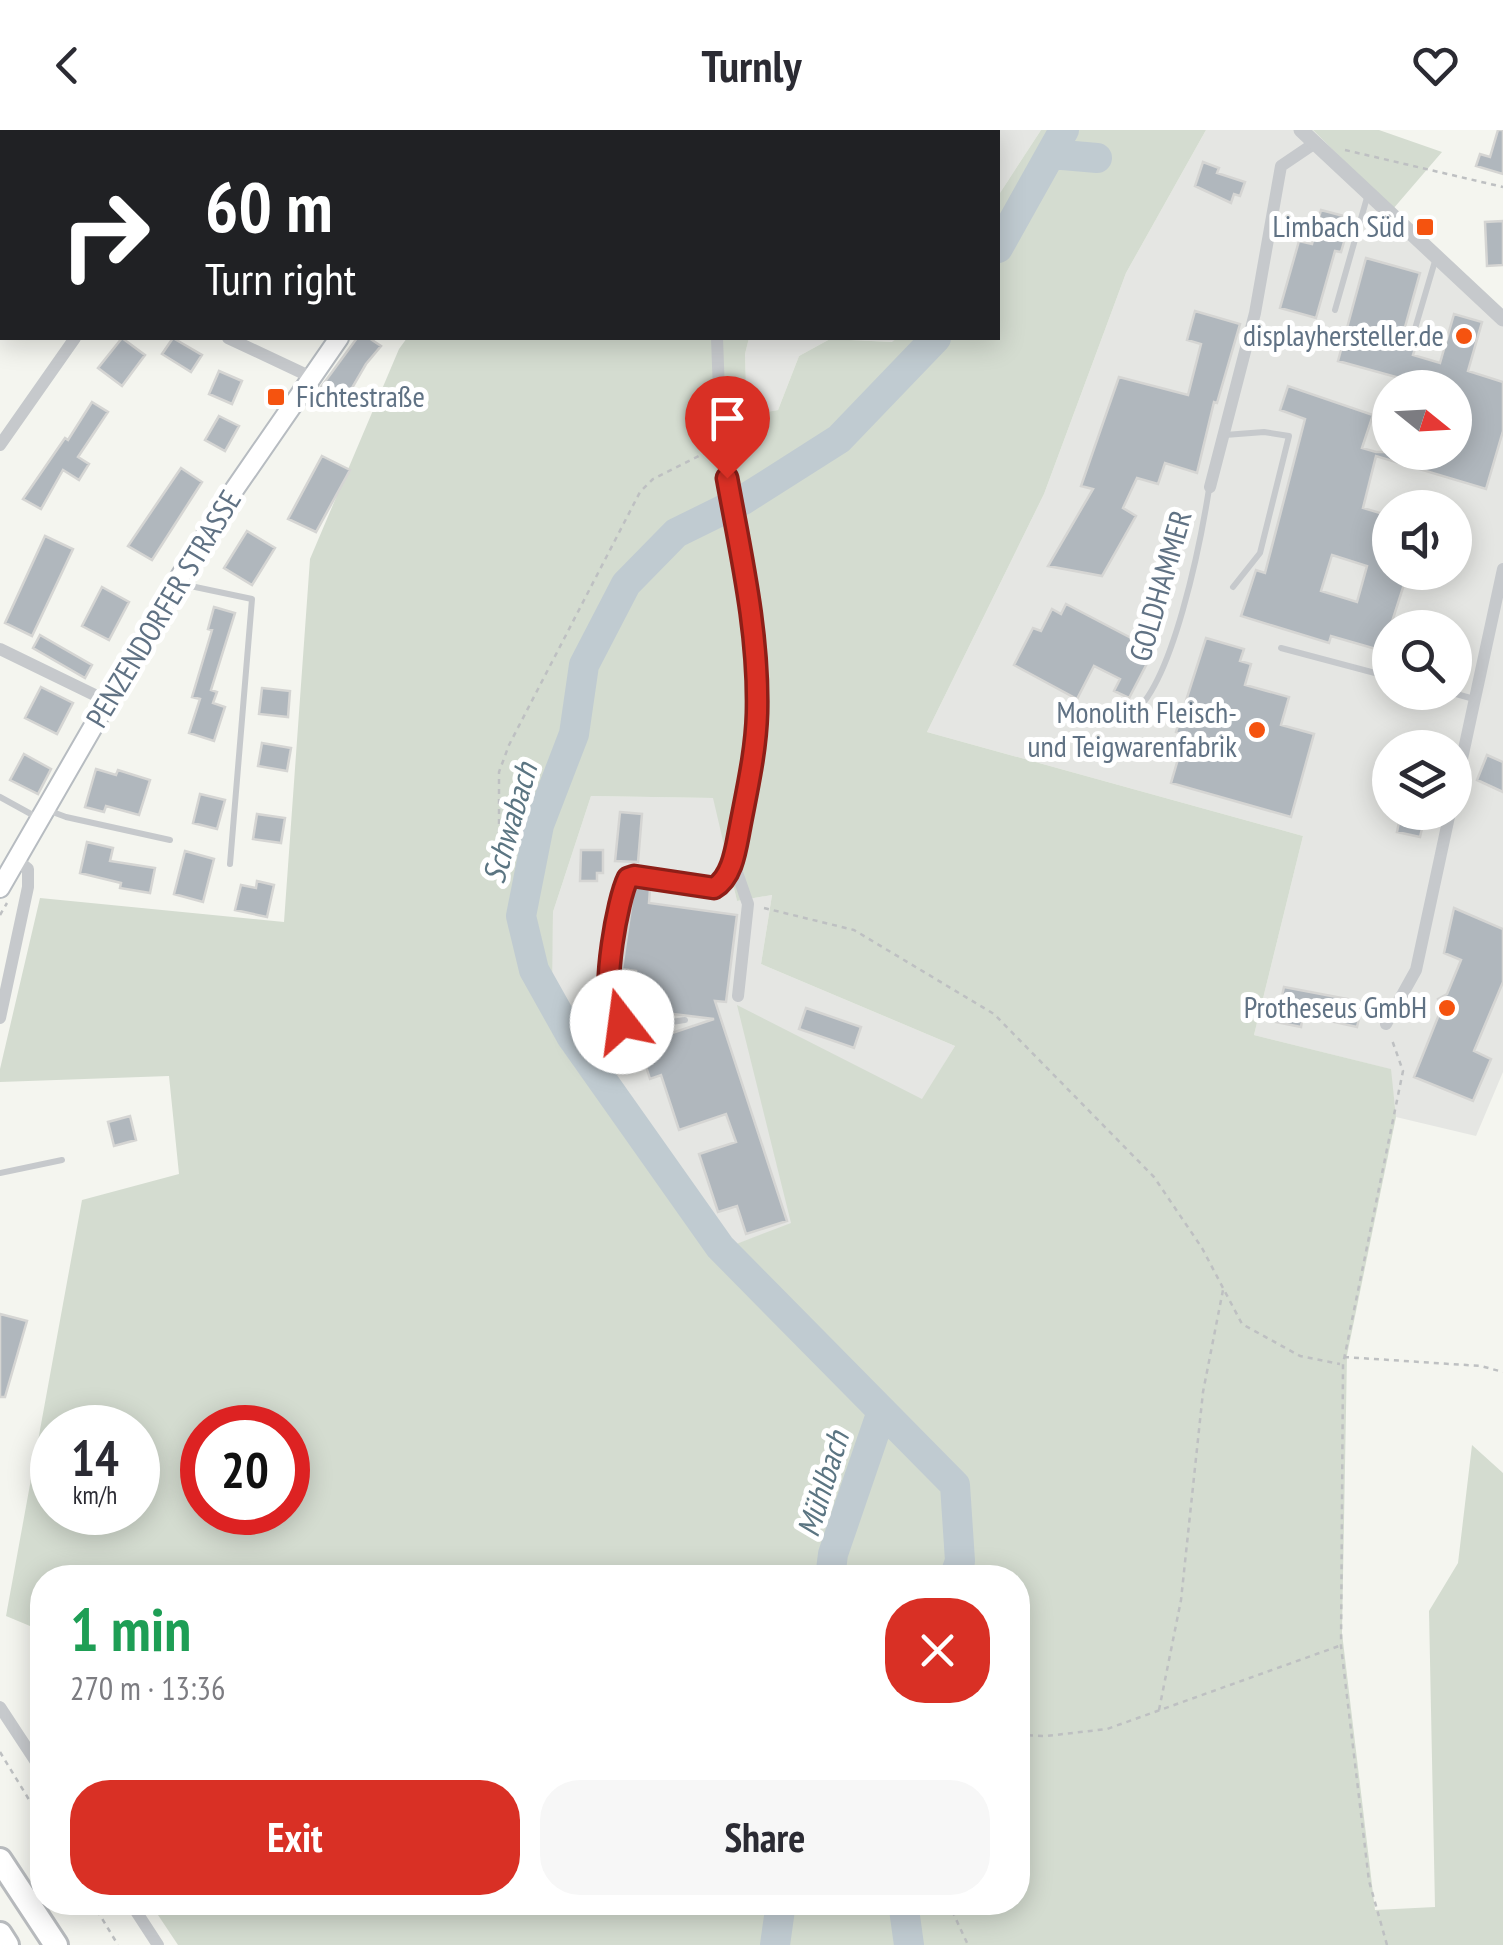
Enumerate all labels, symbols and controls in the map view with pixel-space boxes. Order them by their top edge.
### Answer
text: Turnly [702,36,801,94]
icon: back [40,38,95,93]
icon: heart [1408,38,1463,93]
text: 60 m [205,161,333,251]
icon: right [40,170,170,300]
place label: Limbach Süd [1272,206,1405,245]
marker: Limbach Süd [1414,216,1436,238]
text: Turn right [205,249,356,307]
place label: displayhersteller.de [1243,315,1444,354]
marker: displayhersteller.de [1453,325,1475,347]
north arrow [1372,370,1472,470]
map controls [1372,370,1472,830]
place label: Fichtestraße [296,376,425,415]
pin [685,376,770,479]
marker: Fichtestraße [265,386,287,408]
icon: arrive [700,391,755,446]
street label: PENZENDORFER STRASSE [76,482,249,734]
button: sound [1372,490,1472,590]
street label: GOLDHAMMER [1119,506,1200,666]
button: search [1372,610,1472,710]
place label: Monolith Fleisch- und Teigwarenfabrik [1027,692,1237,765]
marker: Monolith Fleisch- und Teigwarenfabrik [1246,719,1268,741]
button: layers [1372,730,1472,830]
water label: Schwabach [472,756,547,888]
position arrow [570,970,674,1074]
place label: Protheseus GmbH [1244,987,1427,1026]
marker: Protheseus GmbH [1436,997,1458,1019]
speed limit sign: 20 [180,1405,310,1535]
water label: Mühlbach [786,1424,858,1541]
text: 14 [71,1425,119,1490]
text: km/h [73,1479,117,1511]
text: 1 min [70,1590,191,1668]
button: close [885,1598,990,1703]
text: 270 m · 13:36 [70,1667,225,1709]
button: Exit [70,1780,520,1895]
button: Share [540,1780,990,1895]

